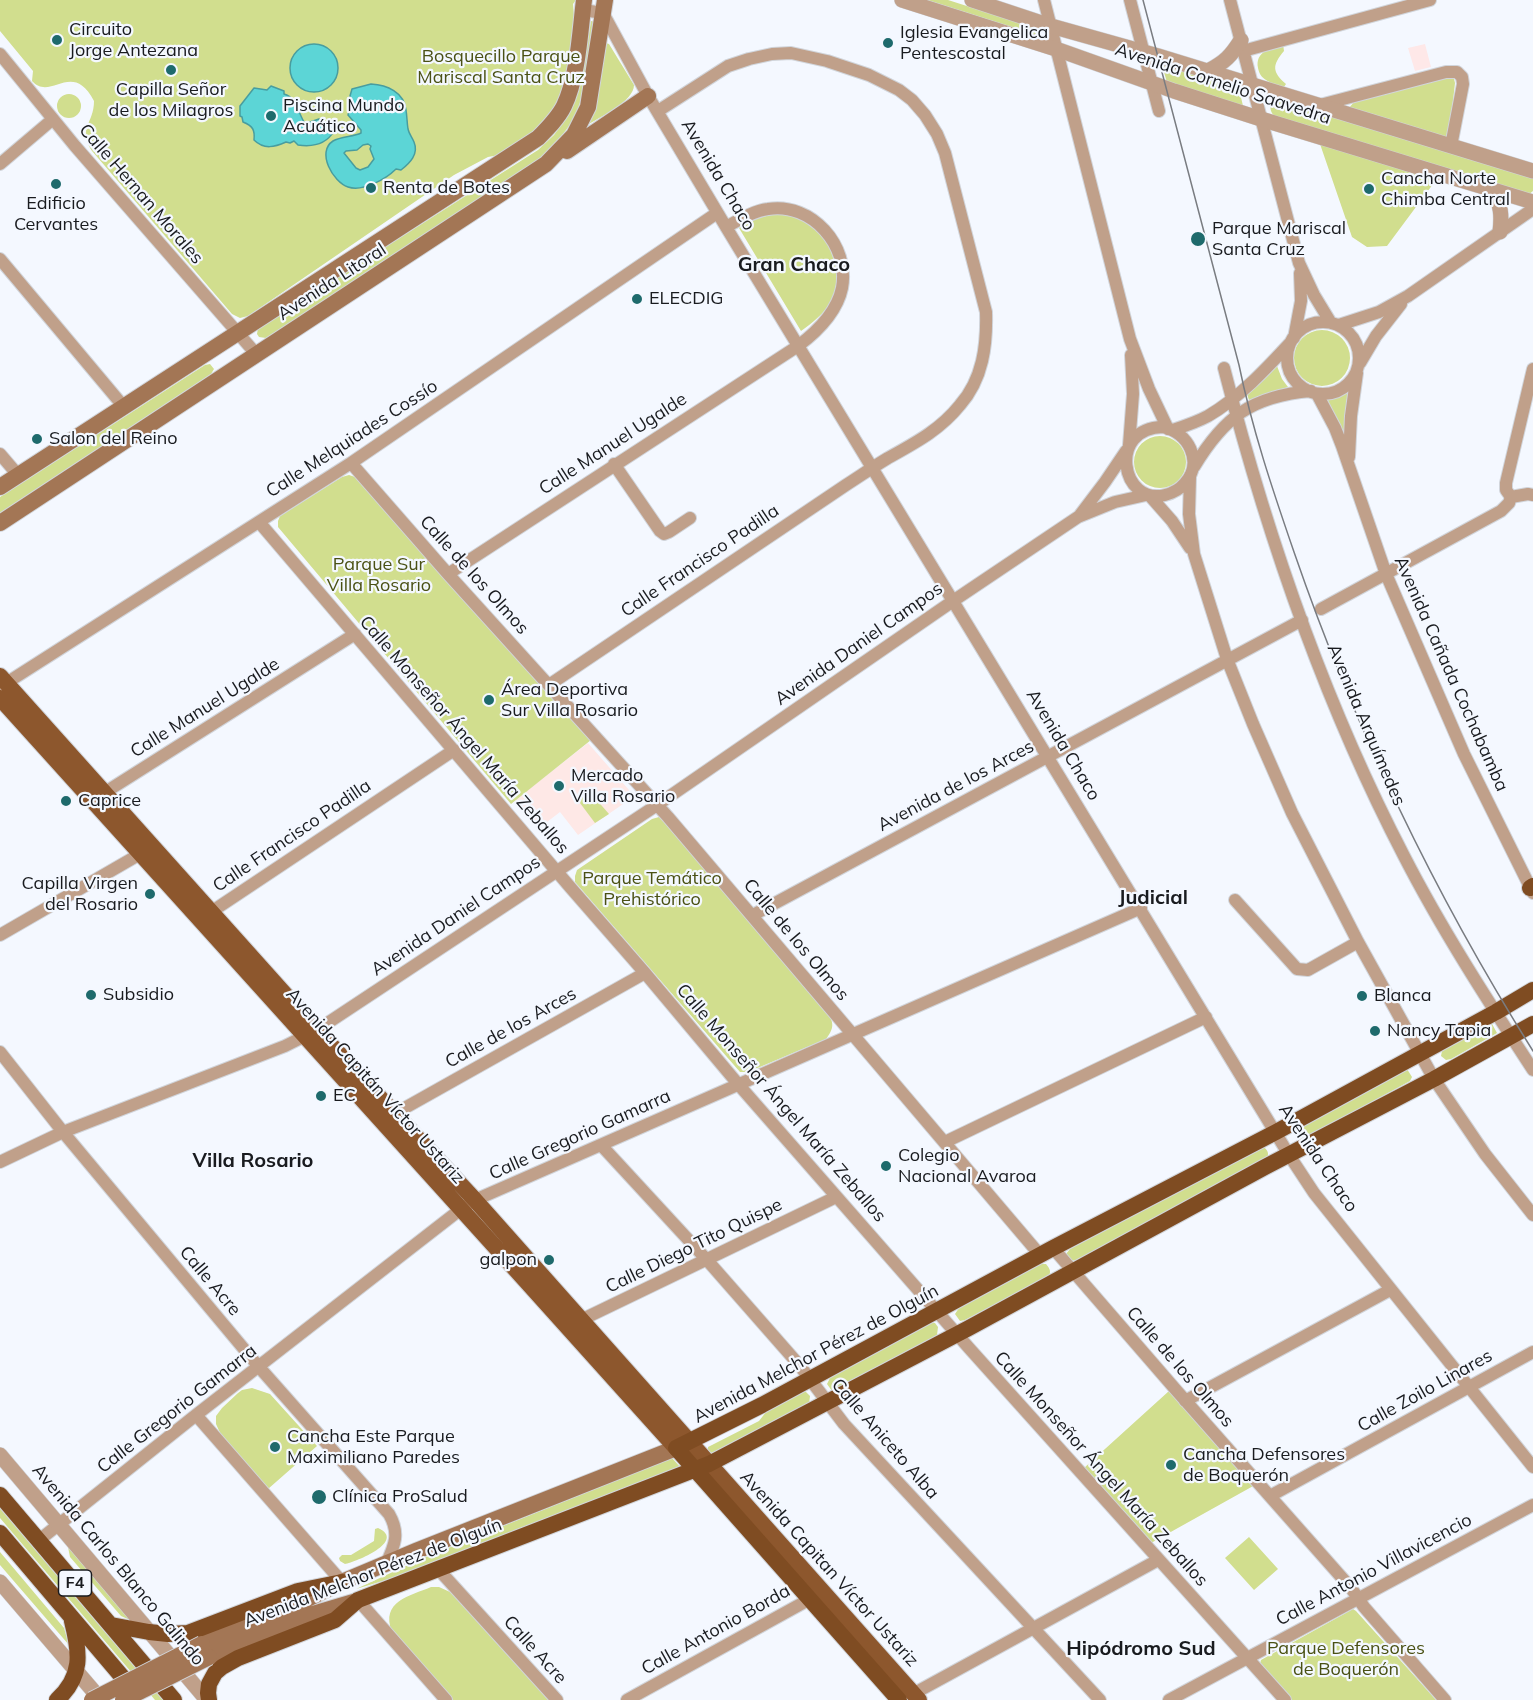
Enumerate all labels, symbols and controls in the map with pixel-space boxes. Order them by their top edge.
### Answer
place label: Circuito Jorge Antezana [69,19,198,62]
place label: Iglesia Evangelica Pentescostal [900,22,1048,64]
marker: Circuito Jorge Antezana [50,33,64,47]
marker: Iglesia Evangelica Pentescostal [881,36,895,50]
street label: Avenida Cornelio Saavedra [1112,39,1334,129]
park label: Bosquecillo Parque Mariscal Santa Cruz [417,46,585,88]
marker: Capilla Señor de los Milagros [164,63,178,77]
place label: Capilla Señor de los Milagros [109,79,233,122]
place label: Piscina Mundo Acuático [283,95,405,138]
marker: Piscina Mundo Acuático [264,109,278,123]
street label: Avenida Chaco [676,116,760,234]
street label: Calle Hernan Morales [74,120,208,268]
place label: Cancha Norte Chimba Central [1381,168,1510,210]
marker: Edificio Cervantes [49,177,63,191]
place label: Renta de Botes [383,177,510,199]
marker: Renta de Botes [364,181,378,195]
marker: Cancha Norte Chimba Central [1362,182,1376,196]
place label: Edificio Cervantes [14,193,98,236]
place label: Parque Mariscal Santa Cruz [1212,218,1346,260]
marker: Parque Mariscal Santa Cruz [1189,230,1207,248]
street label: Avenida Litoral [274,239,390,325]
district label: Gran Chaco [738,253,850,277]
place label: ELECDIG [649,288,723,310]
marker: ELECDIG [630,292,644,306]
street label: Calle Melquiades Cossío [262,375,442,503]
street label: Calle Manuel Ugalde [535,388,691,500]
place label: Salon del Reino [49,428,178,450]
marker: Salon del Reino [30,432,44,446]
street label: Calle Francisco Padilla [617,500,783,622]
street label: Calle de los Olmos [415,511,533,639]
street label: Avenida Cañada Cochabamba [1389,553,1513,795]
park label: Parque Sur Villa Rosario [327,554,431,596]
street label: Avenida Daniel Campos [771,578,947,710]
street label: Calle Monseñor Ángel María Zeballos [355,611,573,859]
street label: Avenida Arquímedes [1322,641,1410,809]
street label: Calle Manuel Ugalde [127,653,283,763]
place label: Área Deportiva Sur Villa Rosario [501,679,638,722]
street label: Avenida Chaco [1021,686,1105,804]
marker: Área Deportiva Sur Villa Rosario [482,693,496,707]
street label: Avenida de los Arces [874,736,1038,836]
place label: Mercado Villa Rosario [571,765,675,808]
street label: Calle Francisco Padilla [209,775,375,897]
marker: Mercado Villa Rosario [552,779,566,793]
place label: Caprice [78,790,141,812]
marker: Caprice [59,794,73,808]
street label: Avenida Daniel Campos [367,851,545,981]
park label: Parque Temático Prehistórico [582,868,722,910]
place label: Capilla Virgen del Rosario [22,873,138,916]
street label: Calle de los Olmos [739,875,853,1005]
district label: Judicial [1118,886,1188,910]
marker: Capilla Virgen del Rosario [143,887,157,901]
street label: Calle Monseñor Ángel María Zeballos [672,979,890,1227]
street label: Calle de los Arces [442,983,580,1073]
place label: Subsidio [103,984,174,1006]
street label: Avenida Capitán Víctor Ustariz [281,984,469,1188]
place label: Blanca [1374,985,1432,1007]
marker: Subsidio [84,988,98,1002]
marker: Blanca [1355,989,1369,1003]
place label: Nancy Tapia [1387,1020,1491,1042]
marker: Nancy Tapia [1368,1024,1382,1038]
place label: EC [333,1085,356,1107]
street label: Calle Gregorio Gamarra [486,1085,674,1185]
marker: EC [314,1089,328,1103]
street label: Avenida Chaco [1274,1100,1362,1216]
place label: Colegio Nacional Avaroa [898,1145,1036,1188]
district label: Villa Rosario [193,1149,313,1173]
marker: Colegio Nacional Avaroa [879,1159,893,1173]
street label: Calle Diego Tito Quispe [602,1194,786,1298]
street label: Calle Acre [175,1242,245,1320]
place label: galpon [479,1249,537,1271]
marker: galpon [542,1253,556,1267]
street label: Avenida Melchor Pérez de Olguín [690,1280,942,1428]
street label: Calle de los Olmos [1122,1302,1238,1432]
street label: Calle Gregorio Gamarra [93,1340,261,1478]
street label: Calle Zoilo Linares [1354,1345,1496,1437]
street label: Calle Monseñor Ángel María Zeballos [990,1347,1212,1591]
street label: Calle Aniceto Alba [827,1374,943,1504]
place label: Cancha Este Parque Maximiliano Paredes [287,1426,460,1468]
marker: Cancha Este Parque Maximiliano Paredes [268,1440,282,1454]
place label: Cancha Defensores de Boquerón [1183,1444,1345,1486]
marker: Cancha Defensores de Boquerón [1164,1458,1178,1472]
street label: Avenida Carlos Blanco Galindo [27,1460,209,1670]
street label: Avenida Capitan Víctor Ustariz [735,1467,923,1671]
place label: Clínica ProSalud [332,1486,468,1508]
marker: Clínica ProSalud [310,1488,328,1506]
street label: Calle Antonio Villavicencio [1272,1509,1476,1631]
street label: Avenida Melchor Pérez de Olguín [241,1514,505,1632]
road number: F4 [58,1570,92,1596]
street label: Calle Antonio Borda [638,1580,794,1680]
street label: Calle Acre [499,1612,571,1688]
district label: Hipódromo Sud [1066,1637,1216,1661]
park label: Parque Defensores de Boquerón [1267,1638,1425,1680]

